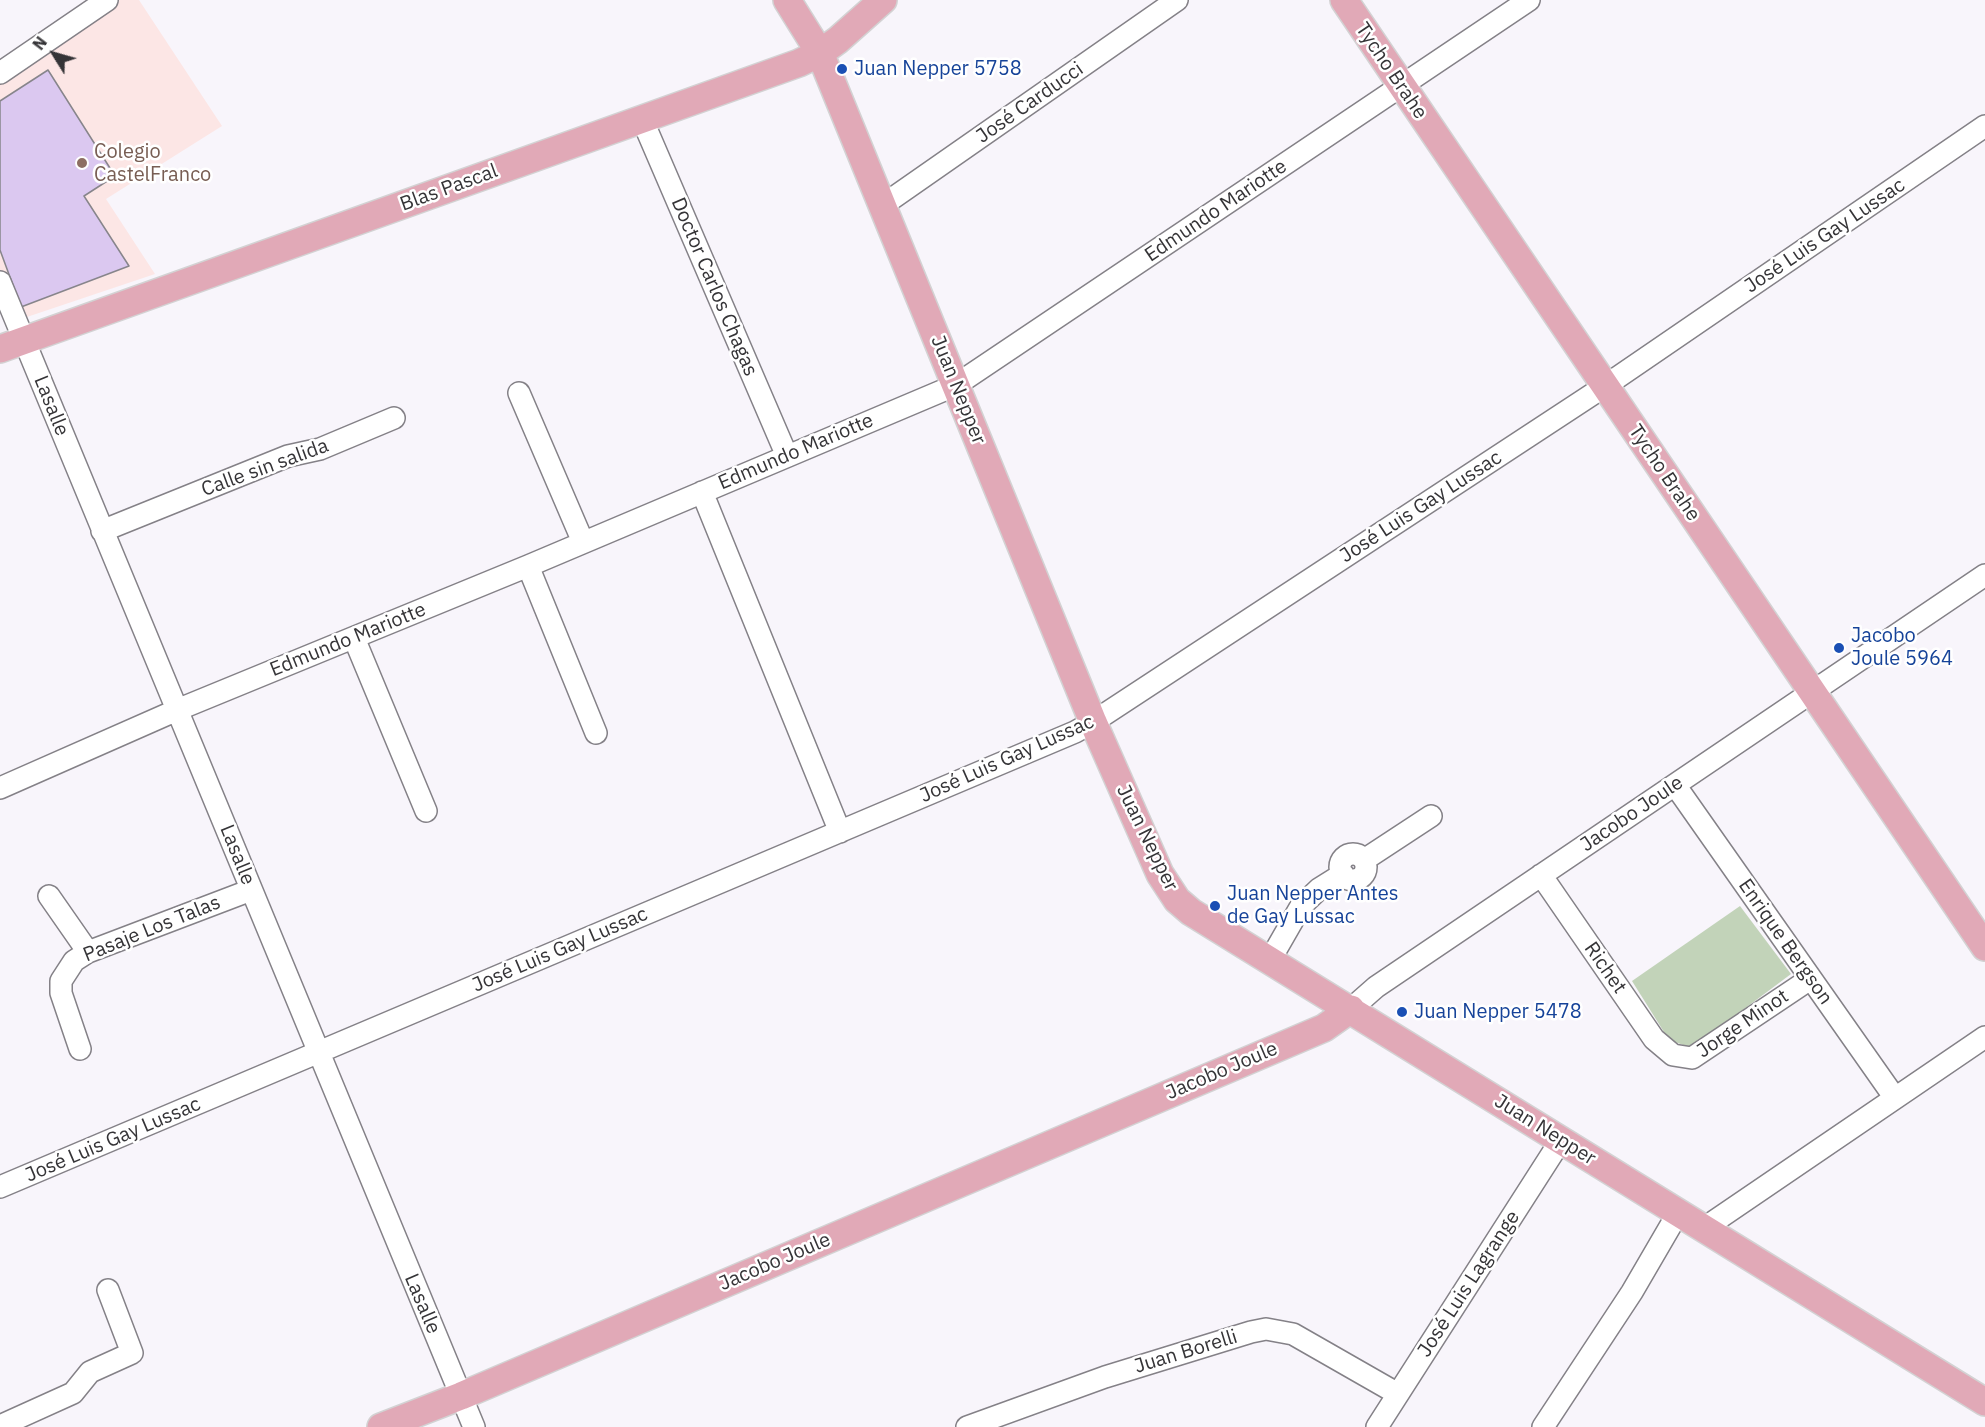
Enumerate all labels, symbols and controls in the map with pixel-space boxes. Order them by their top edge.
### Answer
street label: Tycho Brahe [1350,18,1432,124]
north arrow [24,24,84,84]
text: N [28,33,51,54]
place label: Juan Nepper 5758 [854,57,1022,81]
street label: José Carducci [972,57,1088,149]
marker: Juan Nepper 5758 [835,62,849,76]
place label: Colegio CastelFranco [94,140,211,187]
street label: Edmundo Mariotte [1140,155,1292,267]
marker: Colegio CastelFranco [75,156,89,170]
street label: Blas Pascal [397,159,501,217]
street label: José Luis Gay Lussac [1740,174,1910,298]
street label: Doctor Carlos Chagas [665,194,763,380]
street label: Juan Nepper [925,332,991,448]
street label: Lasalle [28,372,74,440]
street label: Edmundo Mariotte [715,409,877,495]
street label: Tycho Brahe [1623,420,1705,526]
street label: Calle sin salida [198,434,332,502]
street label: José Luis Gay Lussac [1336,446,1506,568]
street label: Edmundo Mariotte [267,598,429,682]
place label: Jacobo Joule 5964 [1851,624,1953,671]
marker: Jacobo Joule 5964 [1832,641,1846,655]
street label: José Luis Gay Lussac [916,710,1098,808]
street label: Jacobo Joule [1576,771,1688,857]
street label: Juan Nepper [1111,781,1183,895]
street label: Lasalle [214,821,260,889]
street label: Enrique Bergson [1733,875,1837,1009]
place label: Juan Nepper Antes de Gay Lussac [1227,882,1399,929]
street label: Pasaje Los Talas [80,891,224,967]
marker: Juan Nepper Antes de Gay Lussac [1208,899,1222,913]
street label: José Luis Gay Lussac [469,902,651,998]
street label: Richet [1579,938,1631,998]
street label: Jorge Minot [1693,985,1793,1063]
place label: Juan Nepper 5478 [1414,1000,1582,1024]
marker: Juan Nepper 5478 [1395,1005,1409,1019]
street label: Jacobo Joule [1163,1037,1281,1105]
street label: Juan Nepper [1490,1089,1600,1171]
street label: José Luis Gay Lussac [22,1092,204,1188]
street label: José Luis Lagrange [1413,1206,1525,1362]
street label: Jacobo Joule [716,1228,834,1296]
street label: Lasalle [399,1270,445,1338]
street label: Juan Borelli [1132,1325,1240,1379]

